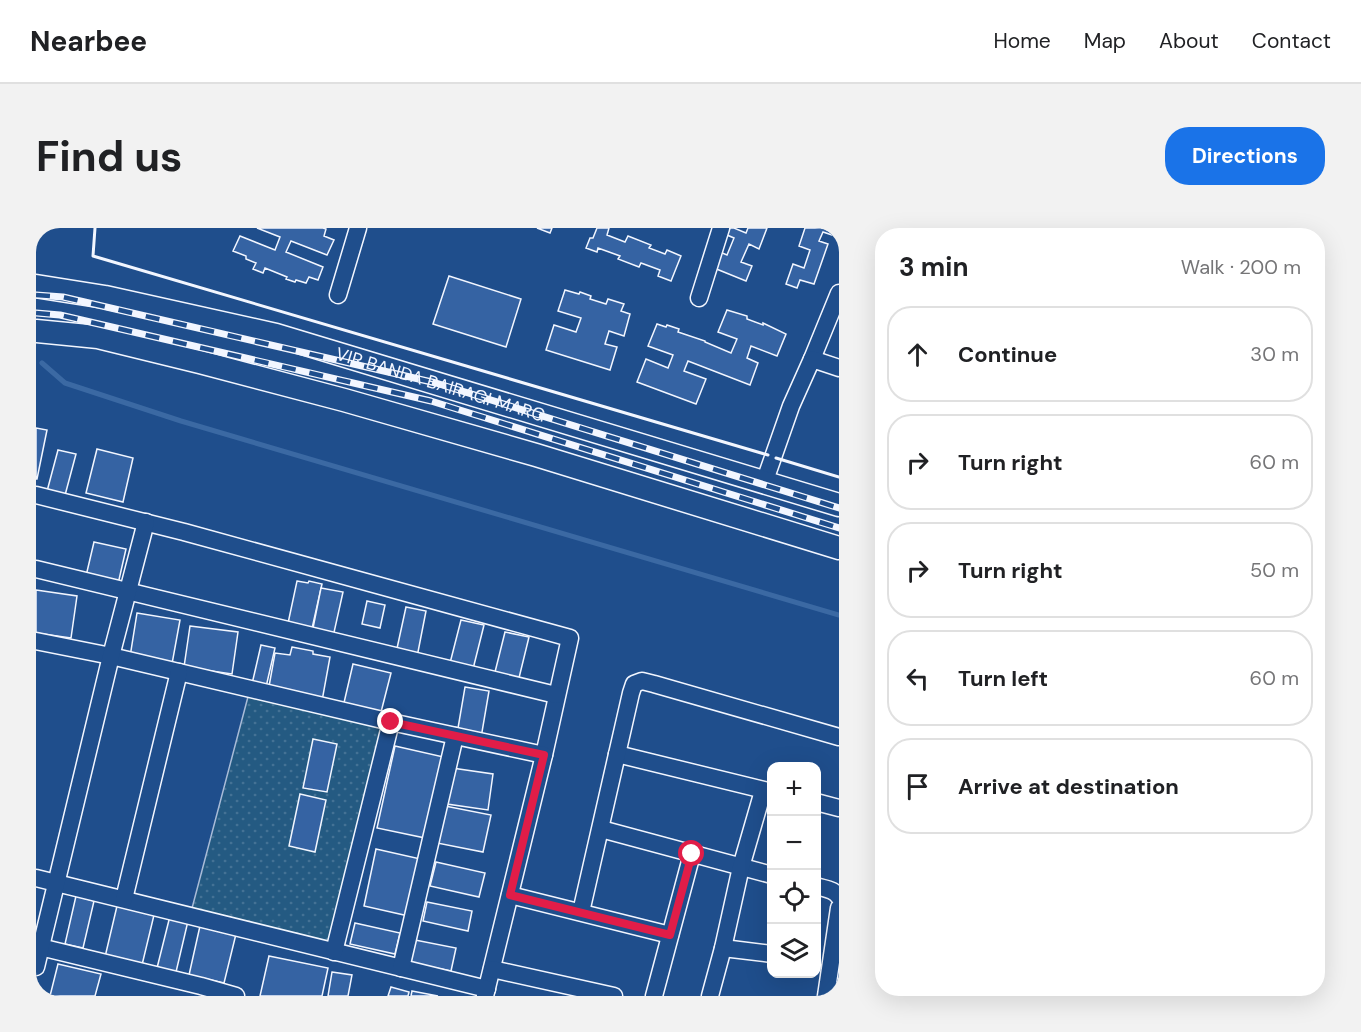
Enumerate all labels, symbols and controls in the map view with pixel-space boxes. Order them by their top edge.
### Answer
text: Nearbee [30,23,147,60]
text: Home [993,27,1051,55]
text: Map [1084,27,1126,55]
text: About [1159,27,1219,55]
text: Contact [1252,27,1331,55]
button: Directions [1165,127,1325,185]
text: Find us [36,129,182,184]
text: 3 min [899,250,968,284]
text: Walk · 200 m [1181,254,1301,280]
icon: ahead [901,338,934,371]
text: Continue [958,340,1057,369]
text: 30 m [1250,341,1299,367]
street label: VIR BANDA BAIRAGI MARG [333,342,548,428]
icon: right [901,446,934,479]
text: Turn right [958,448,1063,477]
text: 60 m [1250,449,1299,475]
icon: right [901,554,934,587]
text: Turn right [958,556,1063,585]
text: 50 m [1250,557,1299,583]
icon: left [901,662,934,695]
text: Turn left [958,664,1048,693]
text: 60 m [1250,665,1299,691]
route end [377,708,403,734]
map controls [767,762,821,978]
button: + [767,762,821,816]
icon: arrive [901,770,934,803]
text: Arrive at destination [958,772,1179,801]
button: − [767,816,821,870]
route start [678,840,704,866]
button: locate [767,870,821,924]
button: layers [767,924,821,978]

